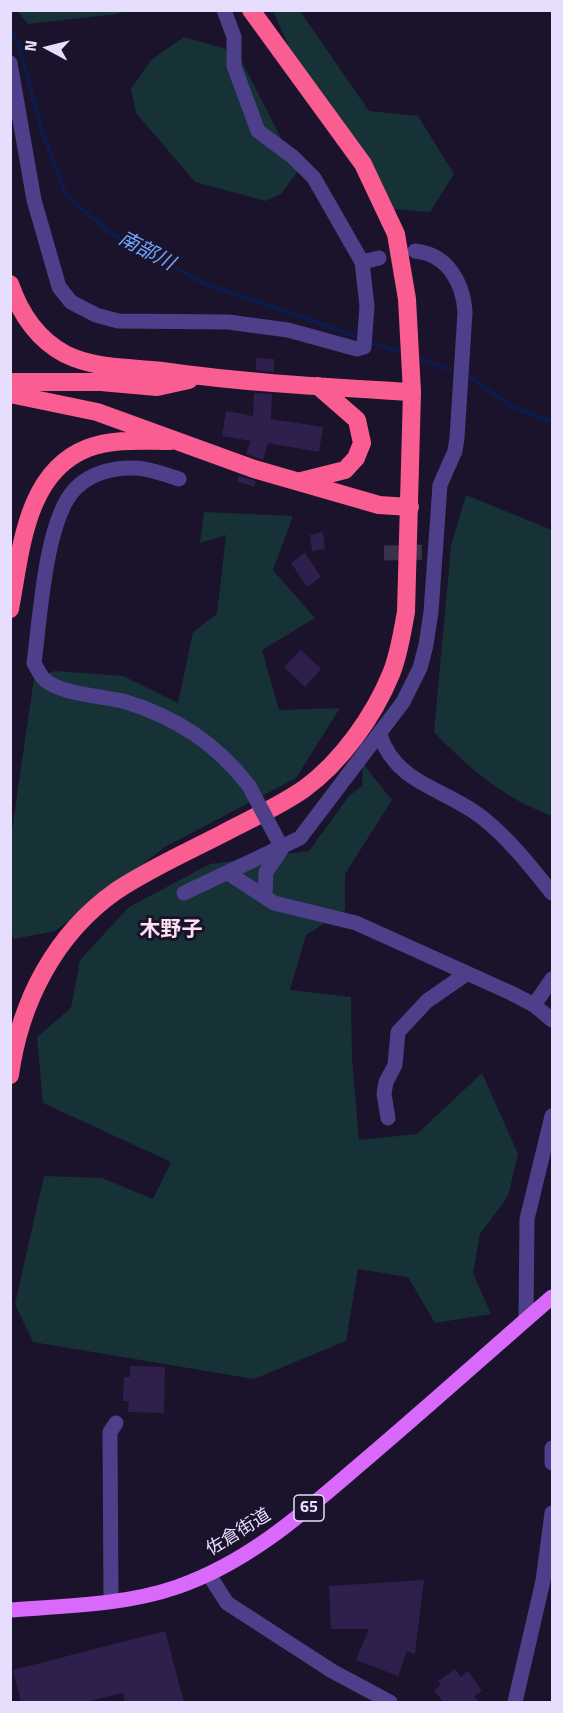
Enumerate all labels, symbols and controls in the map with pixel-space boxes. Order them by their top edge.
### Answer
north arrow [18,18,78,78]
text: N [18,39,43,53]
water label: 南部川 [114,227,178,277]
district label: 木野子 [140,918,202,944]
road number: 65 [294,1495,324,1521]
street label: 佐倉街道 [203,1505,275,1561]

